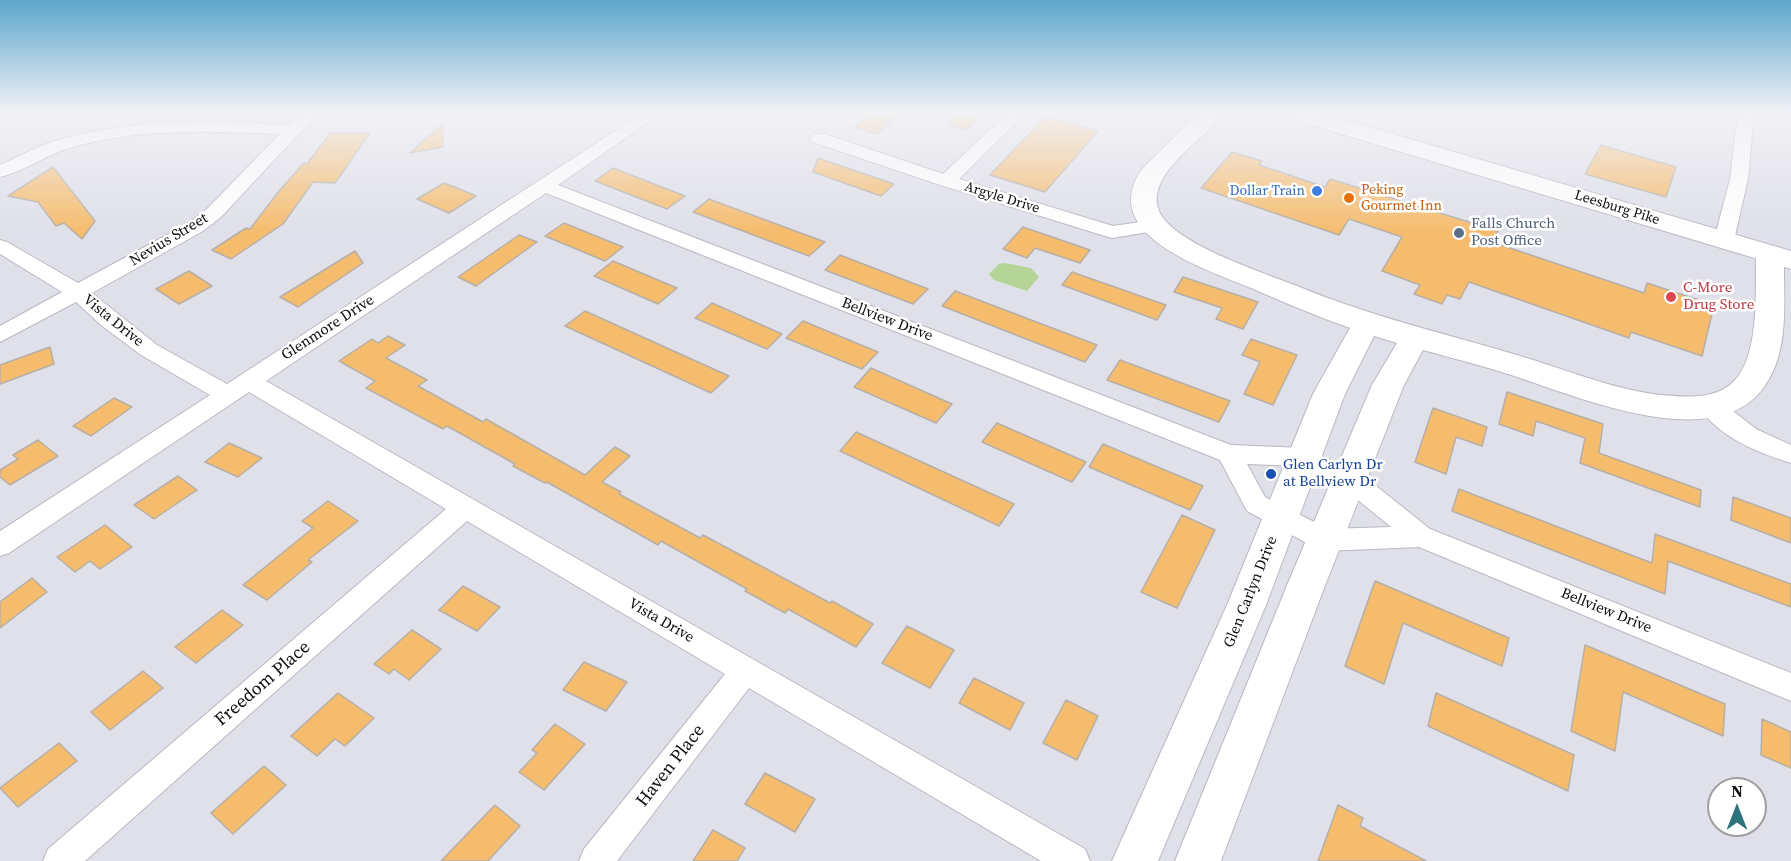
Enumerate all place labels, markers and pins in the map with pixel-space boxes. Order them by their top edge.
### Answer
place label: Peking Gourmet Inn [1361,182,1442,214]
place label: Dollar Train [1229,183,1305,199]
marker: Dollar Train [1310,184,1324,198]
marker: Peking Gourmet Inn [1342,191,1356,205]
place label: Falls Church Post Office [1471,215,1555,250]
marker: Falls Church Post Office [1452,226,1466,240]
place label: C-More Drug Store [1683,279,1754,314]
marker: C-More Drug Store [1664,290,1678,304]
place label: Glen Carlyn Dr at Bellview Dr [1283,456,1383,491]
marker: Glen Carlyn Dr at Bellview Dr [1264,467,1278,481]

